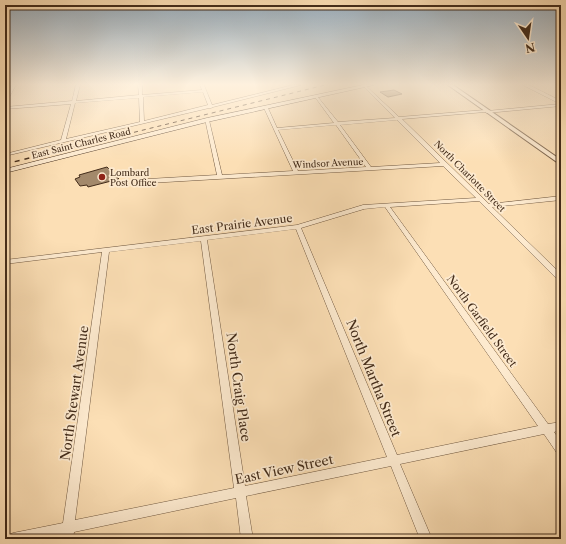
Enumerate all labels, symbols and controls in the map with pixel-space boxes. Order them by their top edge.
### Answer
north arrow [508,18,548,58]
text: N [524,40,536,56]
street label: East Saint Charles Road [30,125,132,161]
street label: North Charlotte Street [432,138,509,215]
street label: Windsor Avenue [291,156,364,170]
place label: Lombard Post Office [110,167,157,188]
marker: Lombard Post Office [97,172,107,182]
street label: East Prairie Avenue [191,211,293,237]
street label: North Garfield Street [444,272,520,370]
street label: North Martha Street [343,317,405,439]
street label: North Stewart Avenue [57,325,91,461]
street label: North Craig Place [223,331,255,443]
street label: East View Street [233,451,335,487]

